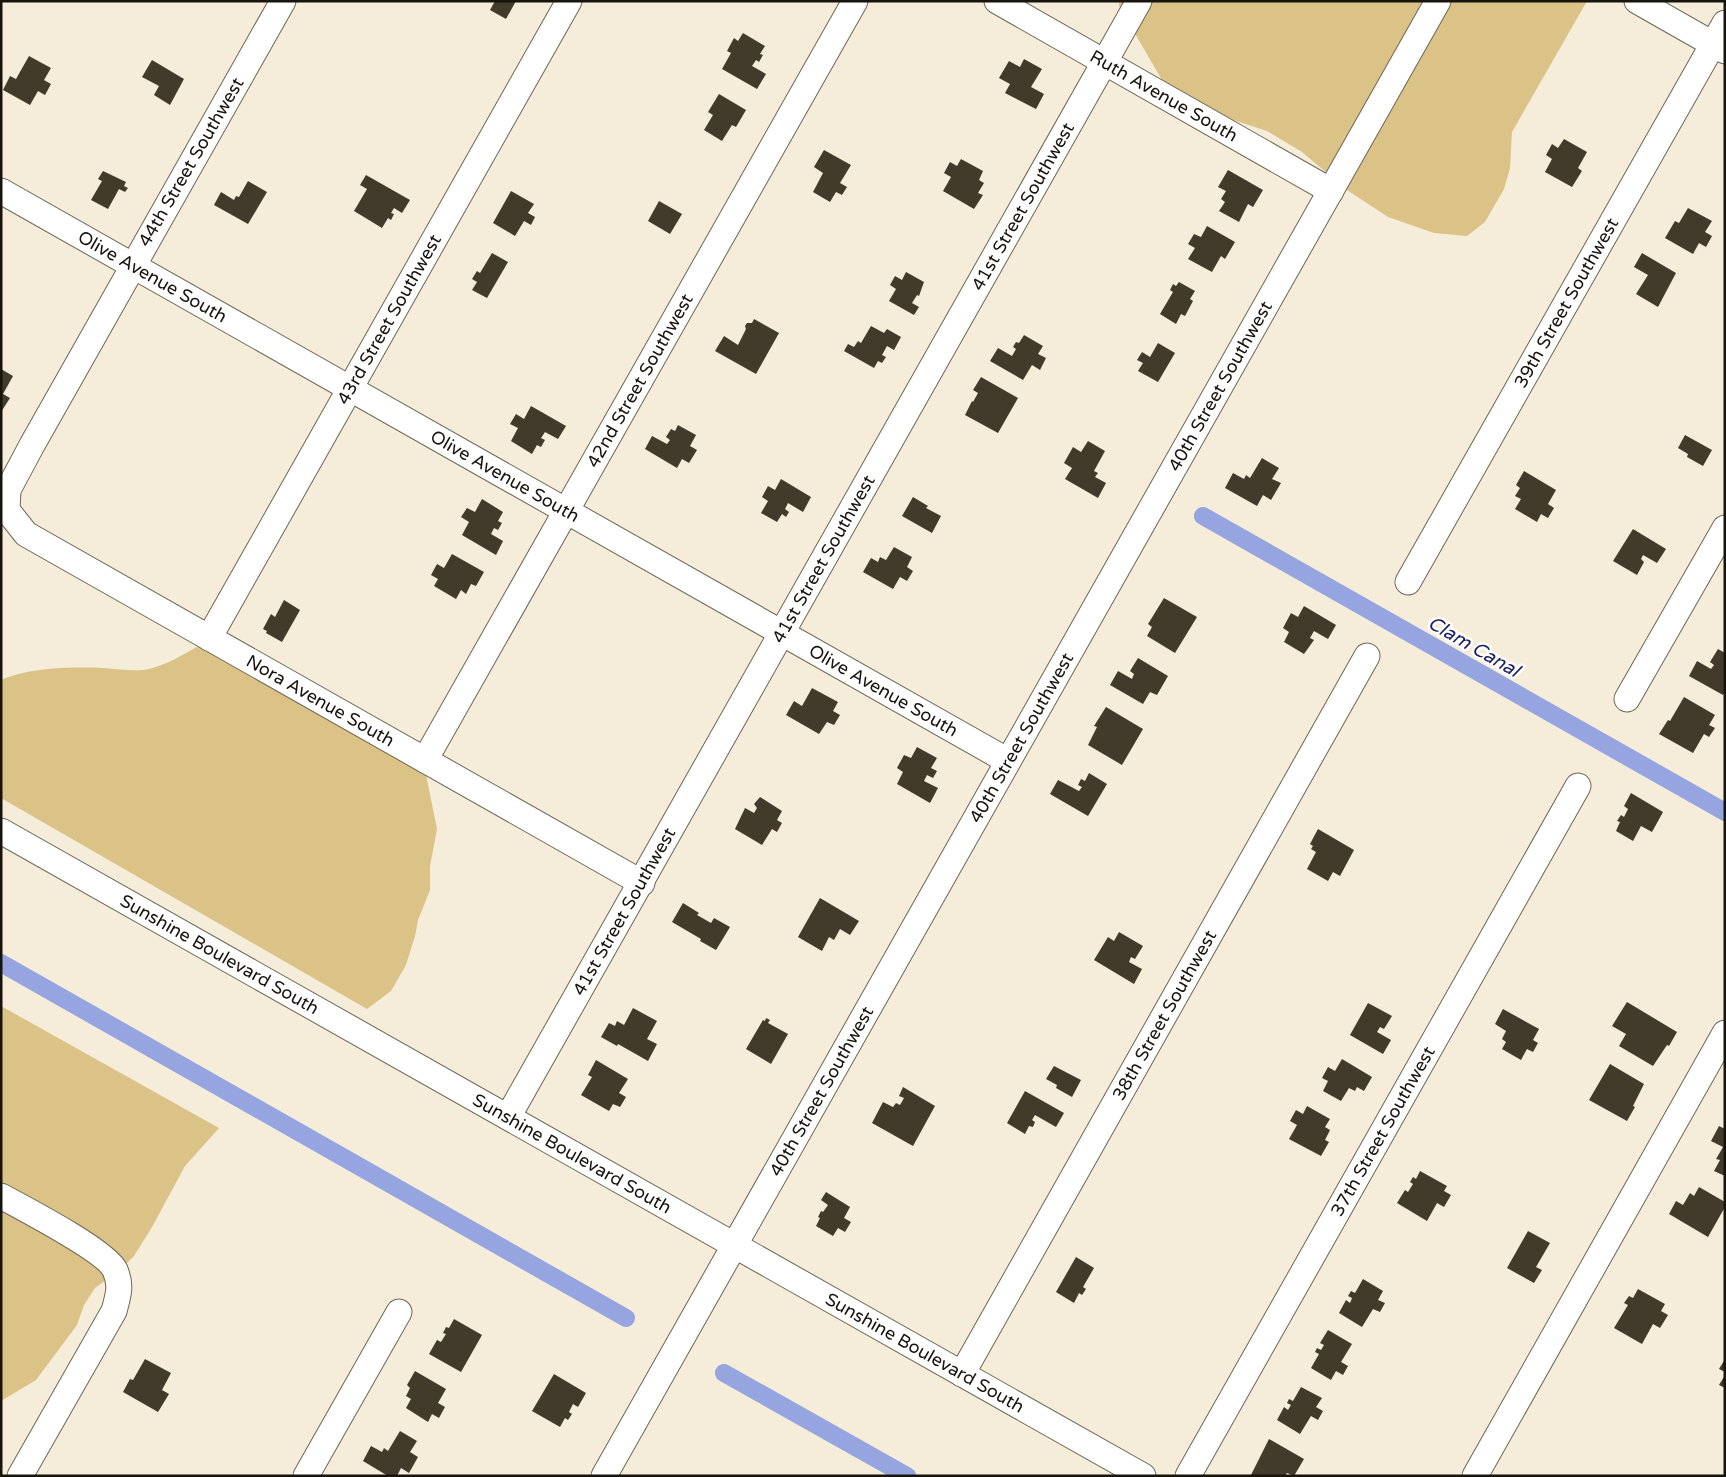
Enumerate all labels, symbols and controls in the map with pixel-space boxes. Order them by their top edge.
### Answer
street label: Ruth Avenue South [1086,45,1242,147]
street label: 44th Street Southwest [134,73,249,251]
street label: 41st Street Southwest [967,118,1079,294]
street label: 39th Street Southwest [1509,214,1623,392]
street label: Olive Avenue South [74,226,231,328]
street label: 43rd Street Southwest [332,230,446,408]
street label: 42nd Street Southwest [582,290,698,472]
street label: 40th Street Southwest [1163,297,1277,475]
street label: Olive Avenue South [426,425,583,527]
street label: 41st Street Southwest [767,471,880,647]
water label: Clam Canal [1424,612,1525,683]
street label: Olive Avenue South [805,640,962,741]
street label: 40th Street Southwest [965,649,1078,827]
street label: Nora Avenue South [242,650,398,751]
street label: 41st Street Southwest [568,824,680,999]
street label: Sunshine Boulevard South [116,890,323,1019]
street label: 38th Street Southwest [1108,926,1221,1104]
street label: 40th Street Southwest [765,1002,878,1180]
street label: 37th Street Southwest [1326,1042,1440,1220]
street label: Sunshine Boulevard South [469,1089,675,1218]
street label: Sunshine Boulevard South [822,1288,1028,1418]

